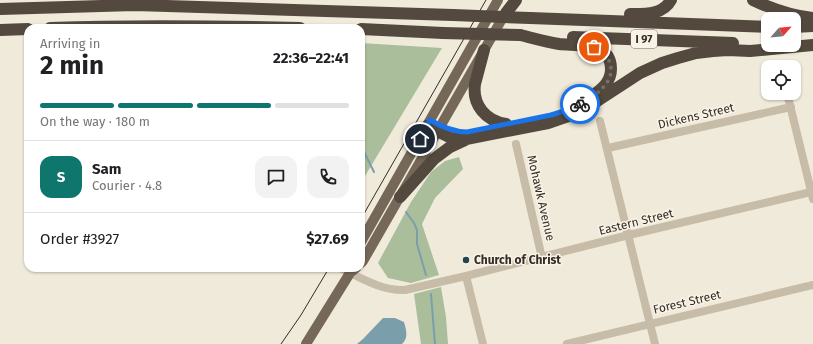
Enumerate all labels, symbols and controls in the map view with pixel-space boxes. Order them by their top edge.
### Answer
north arrow [761,12,801,52]
map controls [761,12,801,100]
pin [577,30,611,64]
road number: I 97 [631,30,657,48]
text: Arriving in [40,36,100,51]
icon: bag [583,36,605,58]
text: 22:36–22:41 [273,49,349,67]
text: 2 min [40,50,104,81]
button: locate [761,60,801,100]
courier [560,84,600,124]
icon: bike [569,93,591,115]
street label: Dickens Street [657,100,736,132]
text: On the way · 180 m [40,114,150,129]
pin [403,122,437,156]
icon: home [409,128,431,150]
street label: Mohawk Avenue [524,154,558,242]
button: chat [255,156,297,198]
button: phone [307,156,349,198]
text: Sam [92,160,121,178]
text: S [57,168,65,186]
text: Courier · 4.8 [92,178,162,193]
street label: Eastern Street [597,206,675,238]
text: Order #3927 [40,230,119,248]
text: $27.69 [306,230,349,248]
place label: Church of Christ [474,253,561,267]
marker: Church of Christ [461,255,471,265]
street label: Forest Street [652,287,723,317]

